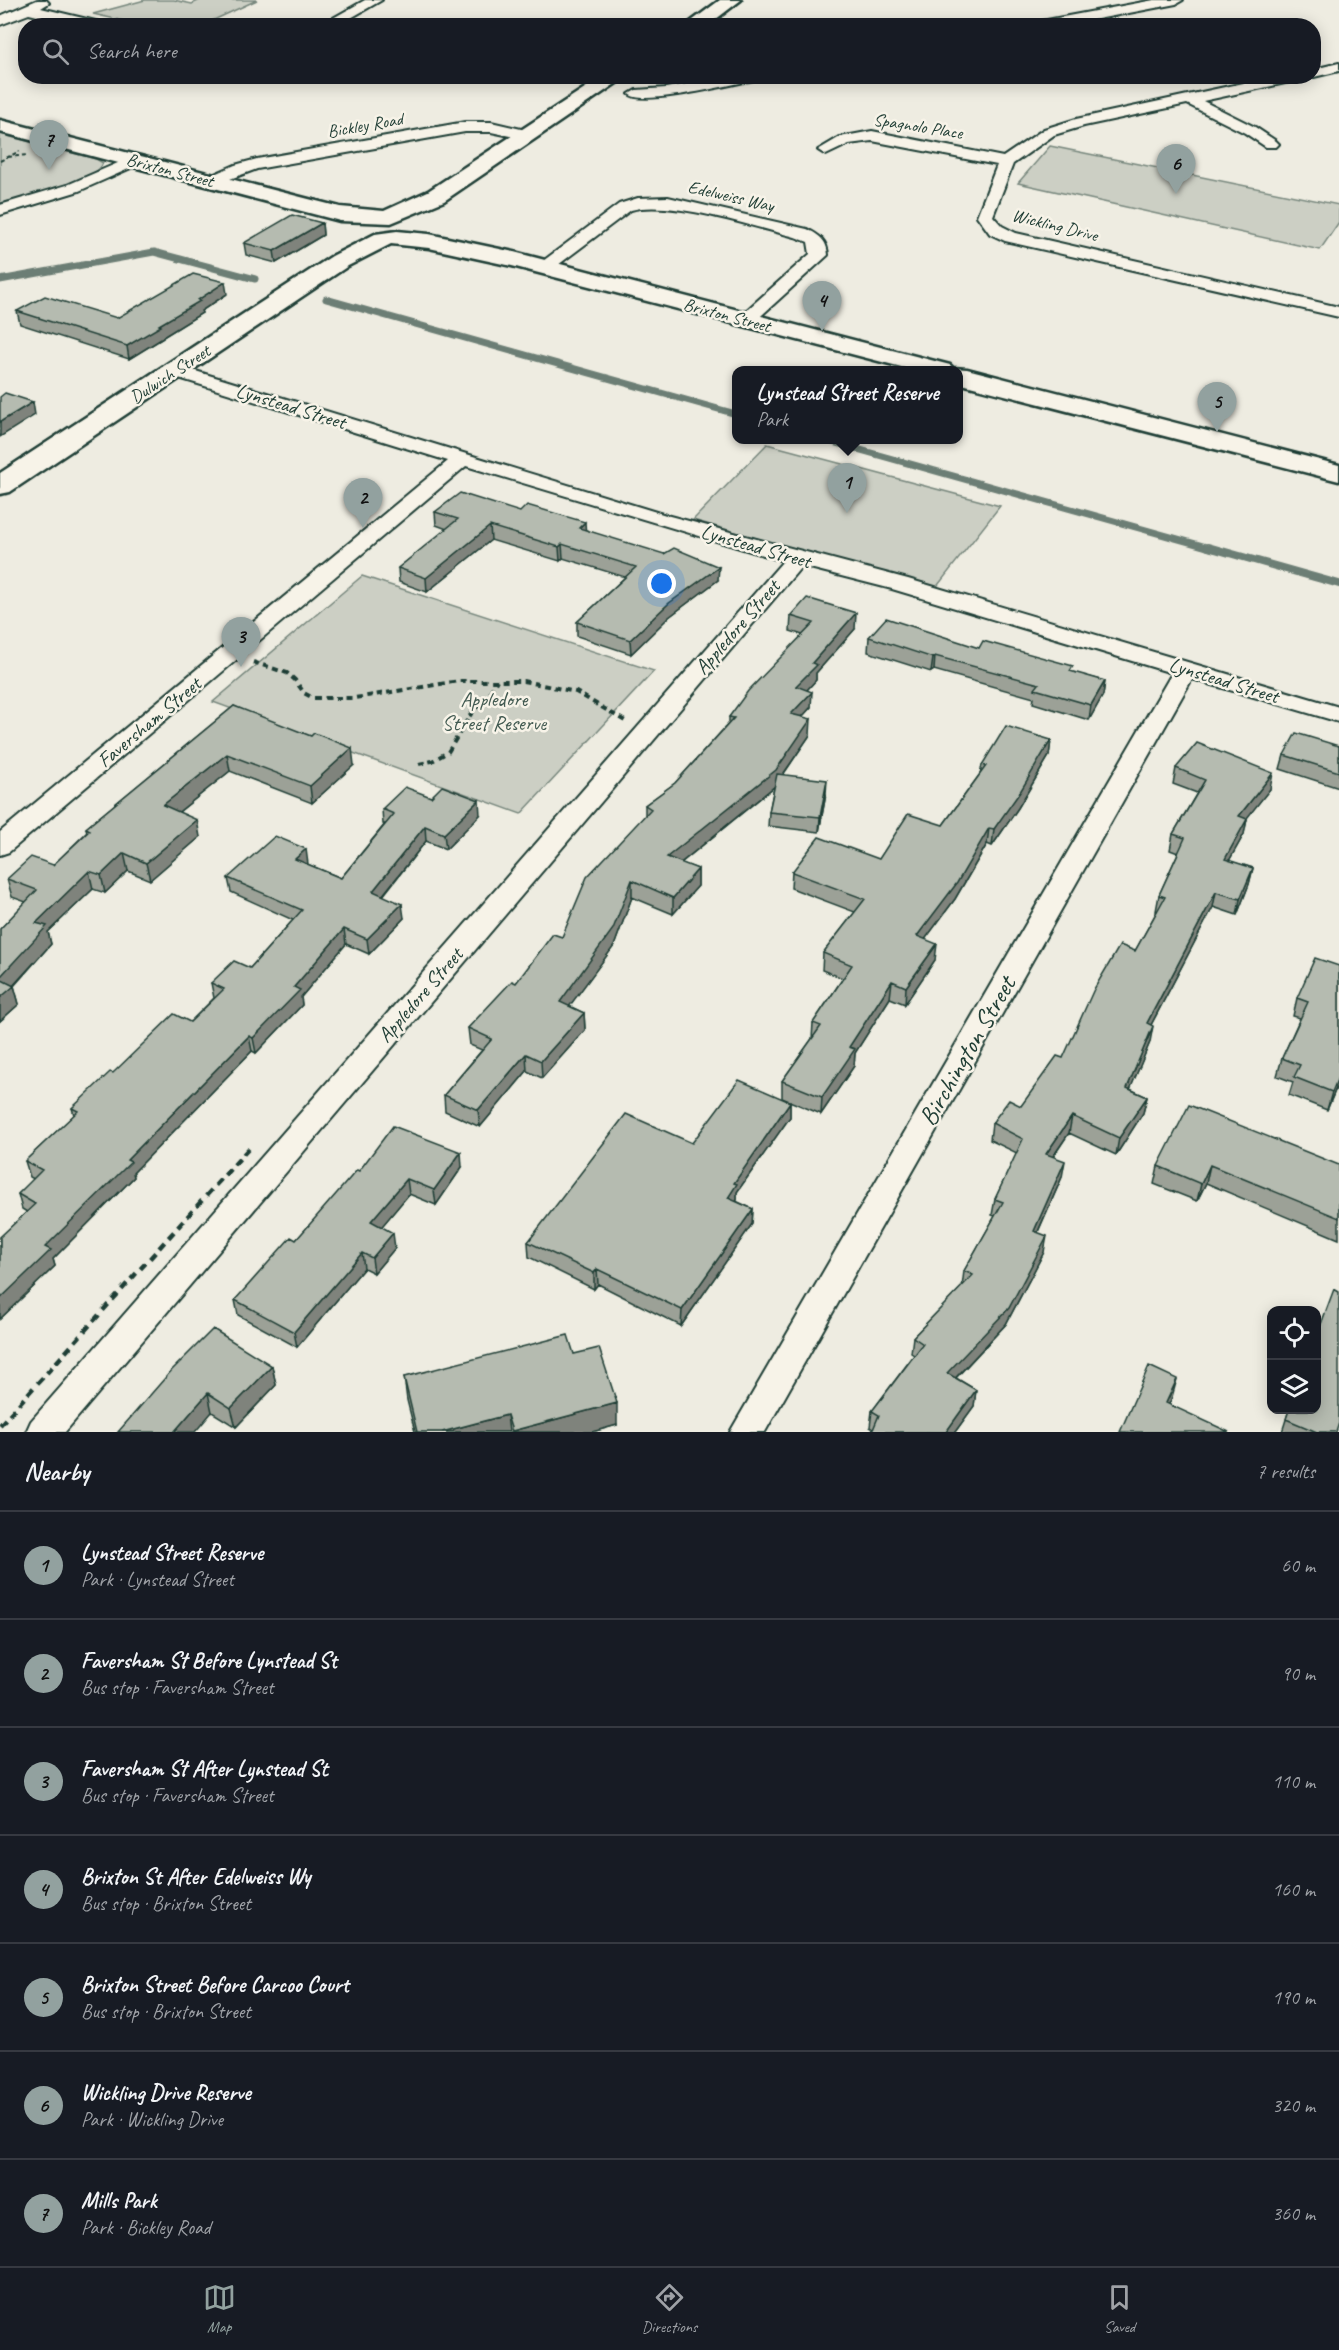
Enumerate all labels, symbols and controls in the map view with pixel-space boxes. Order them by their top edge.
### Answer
search box [18,18,1321,84]
icon: search [39,35,72,68]
text: Search here [87,37,177,65]
street label: Bickley Road [326,107,407,142]
street label: Spagnolo Place [872,108,965,144]
pin: 7 [29,120,68,170]
pin: 6 [1156,144,1196,194]
street label: Brixton Street [124,148,218,193]
street label: Edelweiss Way [686,175,778,217]
street label: Wickling Drive [1010,204,1101,246]
pin: 4 [802,282,842,331]
street label: Brixton Street [681,293,775,338]
street label: Dulwich Street [126,339,216,408]
popup [732,366,963,444]
street label: Lynstead Street [233,377,351,436]
text: Lynstead Street Reserve [756,379,939,407]
pin: 5 [1198,382,1236,432]
text: Park [756,407,788,432]
pin: 1 [828,464,866,513]
pin: 2 [344,478,382,528]
street label: Lynstead Street [698,518,816,575]
your location [647,569,676,598]
street label: Appledore Street [689,573,787,680]
pin: 3 [222,618,260,667]
street label: Lynstead Street [1166,651,1284,710]
street label: Faversham Street [92,670,208,773]
park label: Appledore Street Reserve [442,686,547,736]
street label: Appledore Street [372,941,470,1048]
street label: Birchington Street [911,969,1024,1131]
map controls [1267,1306,1321,1414]
button: locate [1267,1306,1321,1360]
button: layers [1267,1360,1321,1414]
text: Nearby [24,1455,89,1488]
text: 7 results [1256,1459,1315,1484]
text: Lynstead Street Reserve [81,1539,263,1567]
text: 1 [39,1553,48,1578]
text: 60 m [1281,1553,1315,1578]
text: Park · Lynstead Street [81,1567,234,1592]
text: Faversham St Before Lynstead St [81,1647,337,1675]
text: 2 [39,1661,48,1686]
text: 90 m [1281,1661,1315,1686]
text: Bus stop · Faversham Street [81,1675,274,1700]
text: Faversham St After Lynstead St [81,1755,328,1783]
text: 3 [39,1769,48,1794]
text: 110 m [1272,1769,1315,1794]
text: Bus stop · Faversham Street [81,1783,274,1808]
text: Brixton St After Edelweiss Wy [81,1863,310,1891]
text: 4 [39,1877,48,1902]
text: 160 m [1272,1877,1315,1902]
text: Bus stop · Brixton Street [81,1891,251,1916]
text: Brixton Street Before Carcoo Court [81,1971,349,1999]
text: 5 [39,1985,48,2010]
text: 190 m [1272,1985,1315,2010]
text: Bus stop · Brixton Street [81,1999,251,2024]
text: Wickling Drive Reserve [81,2079,251,2107]
text: 6 [39,2093,48,2118]
text: 320 m [1272,2093,1315,2118]
text: Park · Wickling Drive [81,2107,223,2132]
text: Mills Park [81,2187,157,2215]
text: 7 [39,2201,48,2226]
text: 360 m [1272,2201,1315,2226]
text: Park · Bickley Road [81,2215,211,2240]
tab: Map [203,2281,236,2337]
tab: Directions [642,2281,697,2337]
tab: Saved [1103,2281,1136,2337]

